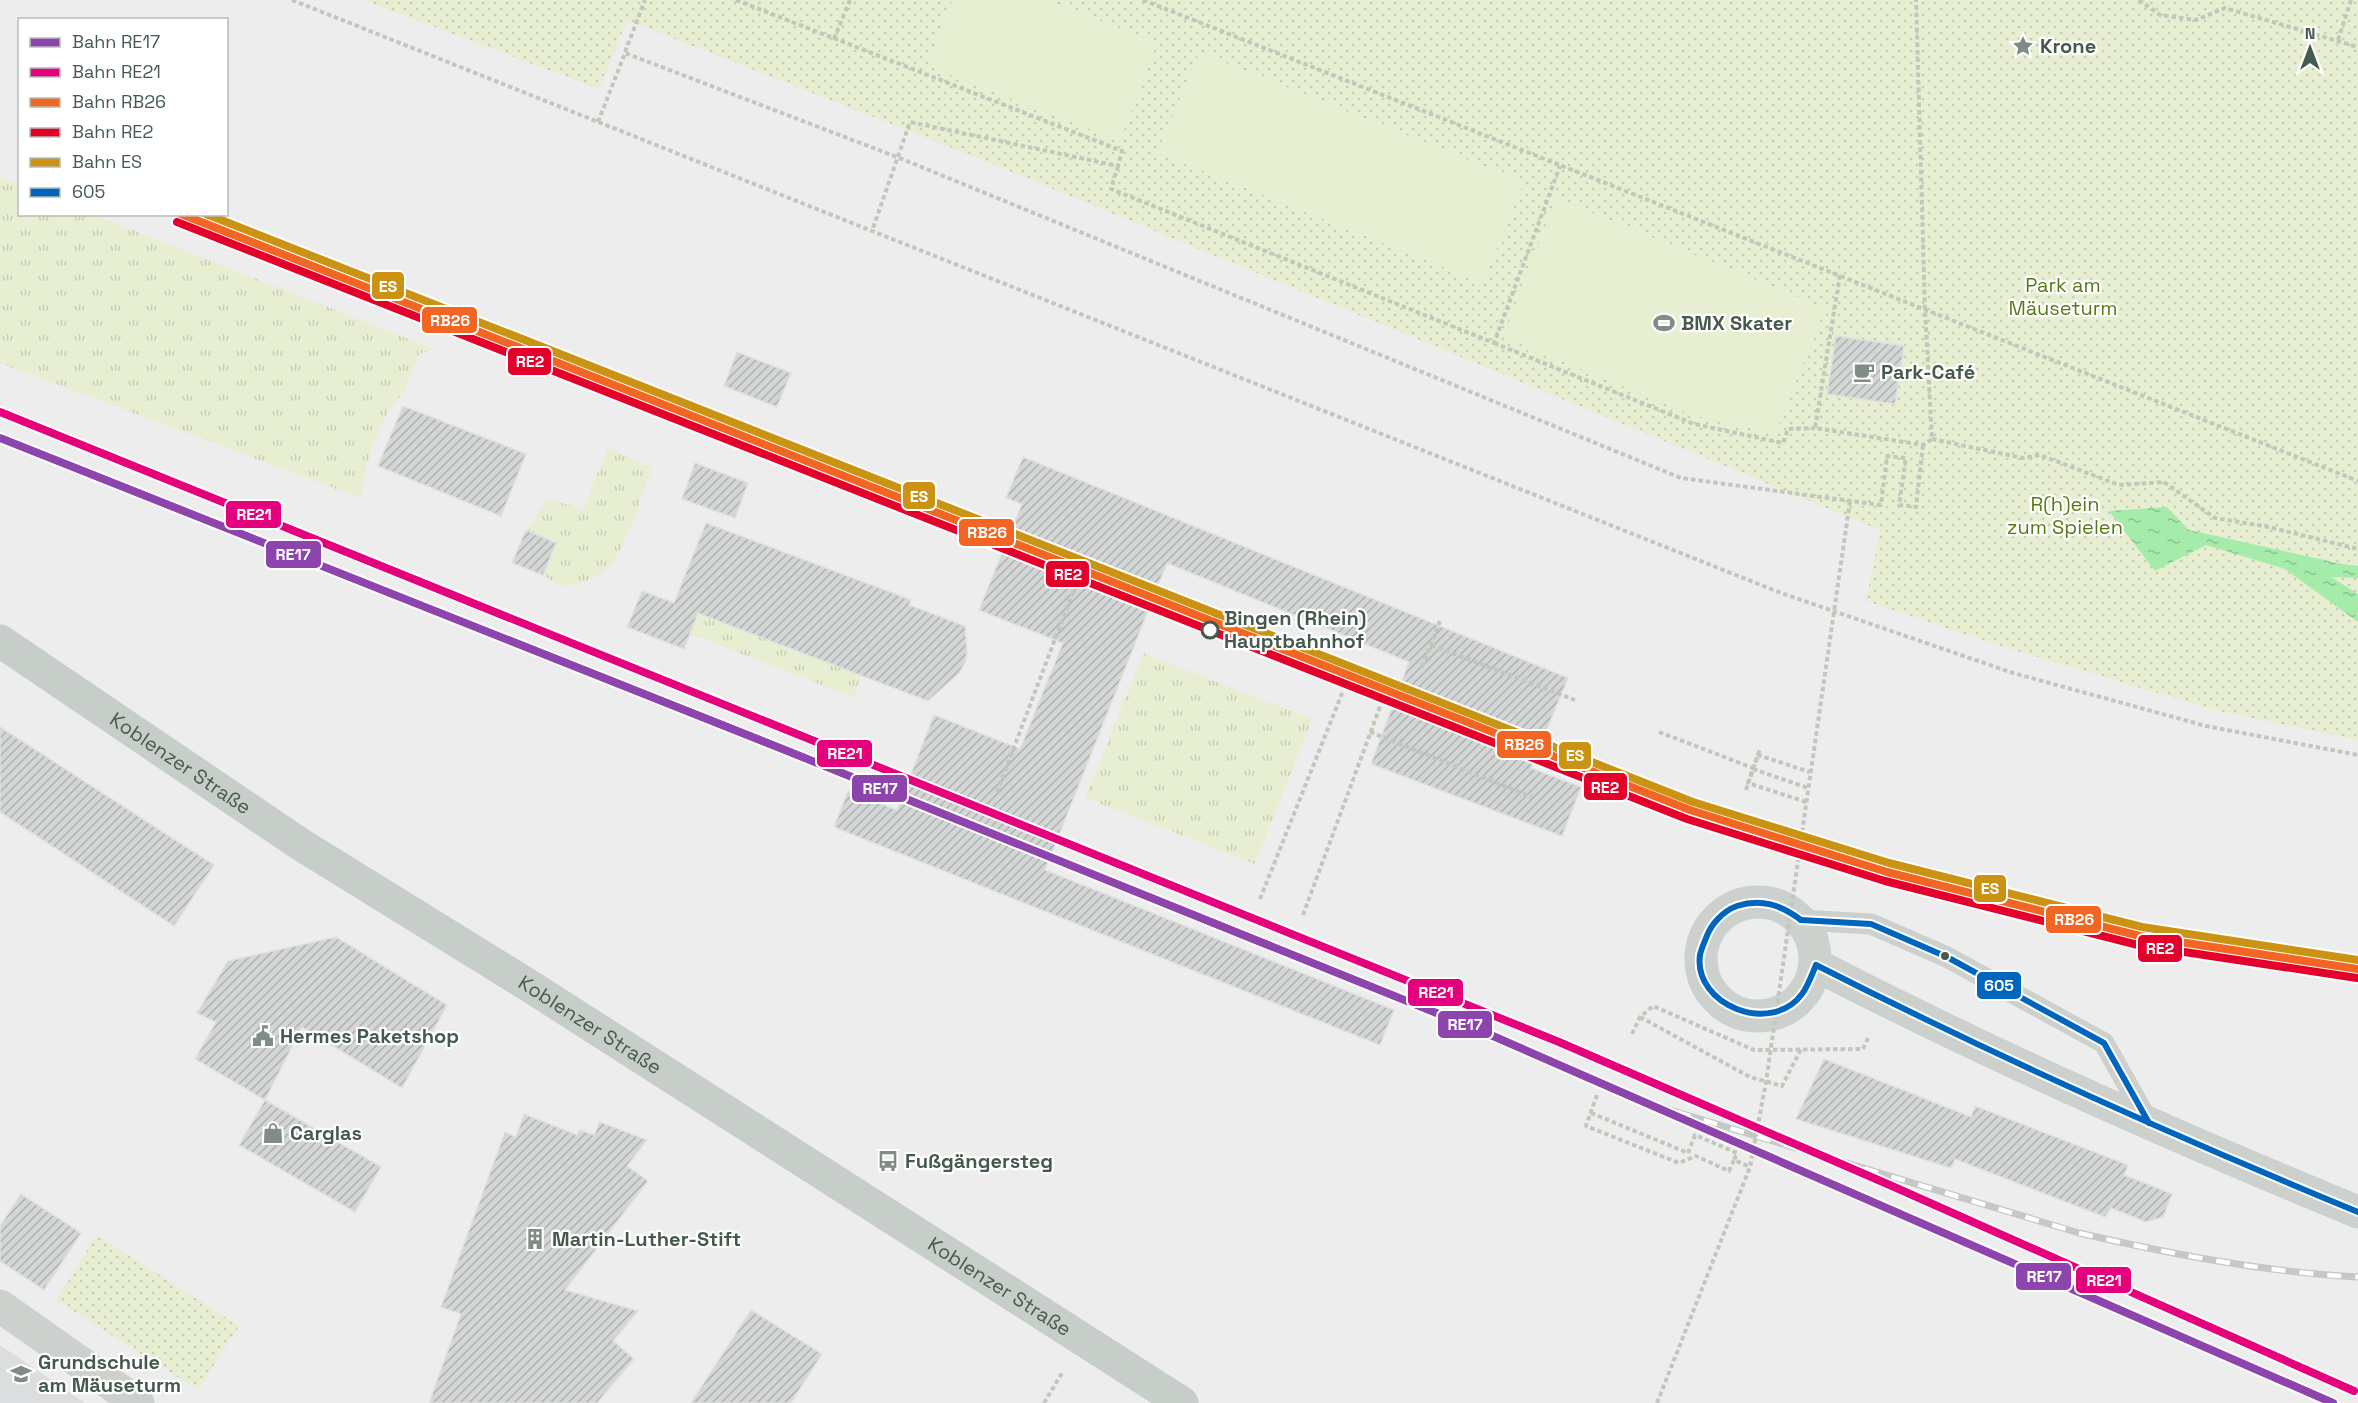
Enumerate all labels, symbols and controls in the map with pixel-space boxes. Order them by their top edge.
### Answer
legend [18,18,228,216]
north arrow [2280,18,2340,78]
text: N [2305,23,2315,44]
text: Bahn RE17 [72,30,160,53]
place label: Krone [2040,33,2096,59]
place icon: Krone [2011,34,2035,58]
text: Bahn RE21 [72,60,161,83]
text: Bahn RB26 [72,90,166,113]
text: Bahn RE2 [72,120,153,143]
text: Bahn ES [72,150,142,173]
text: 605 [72,180,105,203]
line badge: ES [371,271,405,300]
park label: Park am Mäuseturm [2009,272,2117,321]
text: ES [379,276,398,297]
line badge: RB26 [421,306,478,334]
text: RB26 [430,310,470,331]
place label: BMX Skater [1681,310,1792,336]
sports icon: BMX Skater [1652,311,1676,335]
line badge: RE2 [507,347,552,376]
text: RE2 [516,351,544,372]
place label: Park-Café [1881,359,1975,385]
cafe icon: Park-Café [1852,360,1876,384]
line badge: ES [902,481,936,510]
text: ES [910,486,929,507]
park label: R(h)ein zum Spielen [2007,491,2123,540]
line badge: RE21 [225,500,282,529]
text: RE21 [236,504,272,525]
line badge: RB26 [958,518,1015,547]
text: RB26 [967,522,1007,543]
line badge: RE17 [265,540,322,569]
text: RE17 [275,544,311,565]
line badge: RE2 [1045,560,1090,588]
text: RE2 [1054,564,1082,585]
place label: Bingen (Rhein) Hauptbahnhof [1224,605,1366,654]
marker: Bingen (Rhein) Hauptbahnhof [1201,621,1219,639]
street label: Koblenzer Straße [105,706,256,820]
line badge: RB26 [1496,730,1552,759]
text: RB26 [1504,734,1544,755]
line badge: RE21 [816,739,873,768]
line badge: ES [1558,741,1592,770]
text: RE21 [827,743,863,764]
text: ES [1566,745,1585,766]
line badge: RE2 [1583,772,1628,801]
line badge: RE17 [851,774,908,803]
text: RE2 [1591,777,1619,798]
text: RE17 [862,778,898,799]
line badge: ES [1973,874,2007,903]
text: ES [1981,878,2000,899]
line badge: RB26 [2045,905,2102,934]
text: RB26 [2054,909,2094,930]
line badge: RE2 [2137,934,2183,963]
text: RE2 [2146,938,2174,959]
unlabelled marker [1939,950,1951,962]
street label: Koblenzer Straße [514,969,667,1080]
line badge: 605 [1976,971,2022,1000]
text: 605 [1984,975,2014,996]
line badge: RE21 [1407,978,1464,1007]
text: RE21 [1418,982,1454,1003]
line badge: RE17 [1437,1010,1493,1039]
text: RE17 [1447,1014,1483,1035]
place label: Hermes Paketshop [280,1023,459,1049]
public building icon: Hermes Paketshop [251,1024,275,1048]
place label: Carglas [290,1120,362,1146]
shop icon: Carglas [261,1121,285,1145]
place label: Fußgängersteg [905,1148,1053,1174]
bus stop icon: Fußgängersteg [876,1149,900,1173]
place label: Martin-Luther-Stift [552,1226,741,1252]
building icon: Martin-Luther-Stift [523,1227,547,1251]
street label: Koblenzer Straße [923,1231,1076,1342]
line badge: RE17 [2015,1262,2072,1291]
text: RE17 [2026,1266,2062,1287]
line badge: RE21 [2075,1266,2132,1294]
text: RE21 [2086,1270,2122,1291]
place label: Grundschule am Mäuseturm [38,1349,181,1398]
school or university icon: Grundschule am Mäuseturm [9,1362,33,1386]

